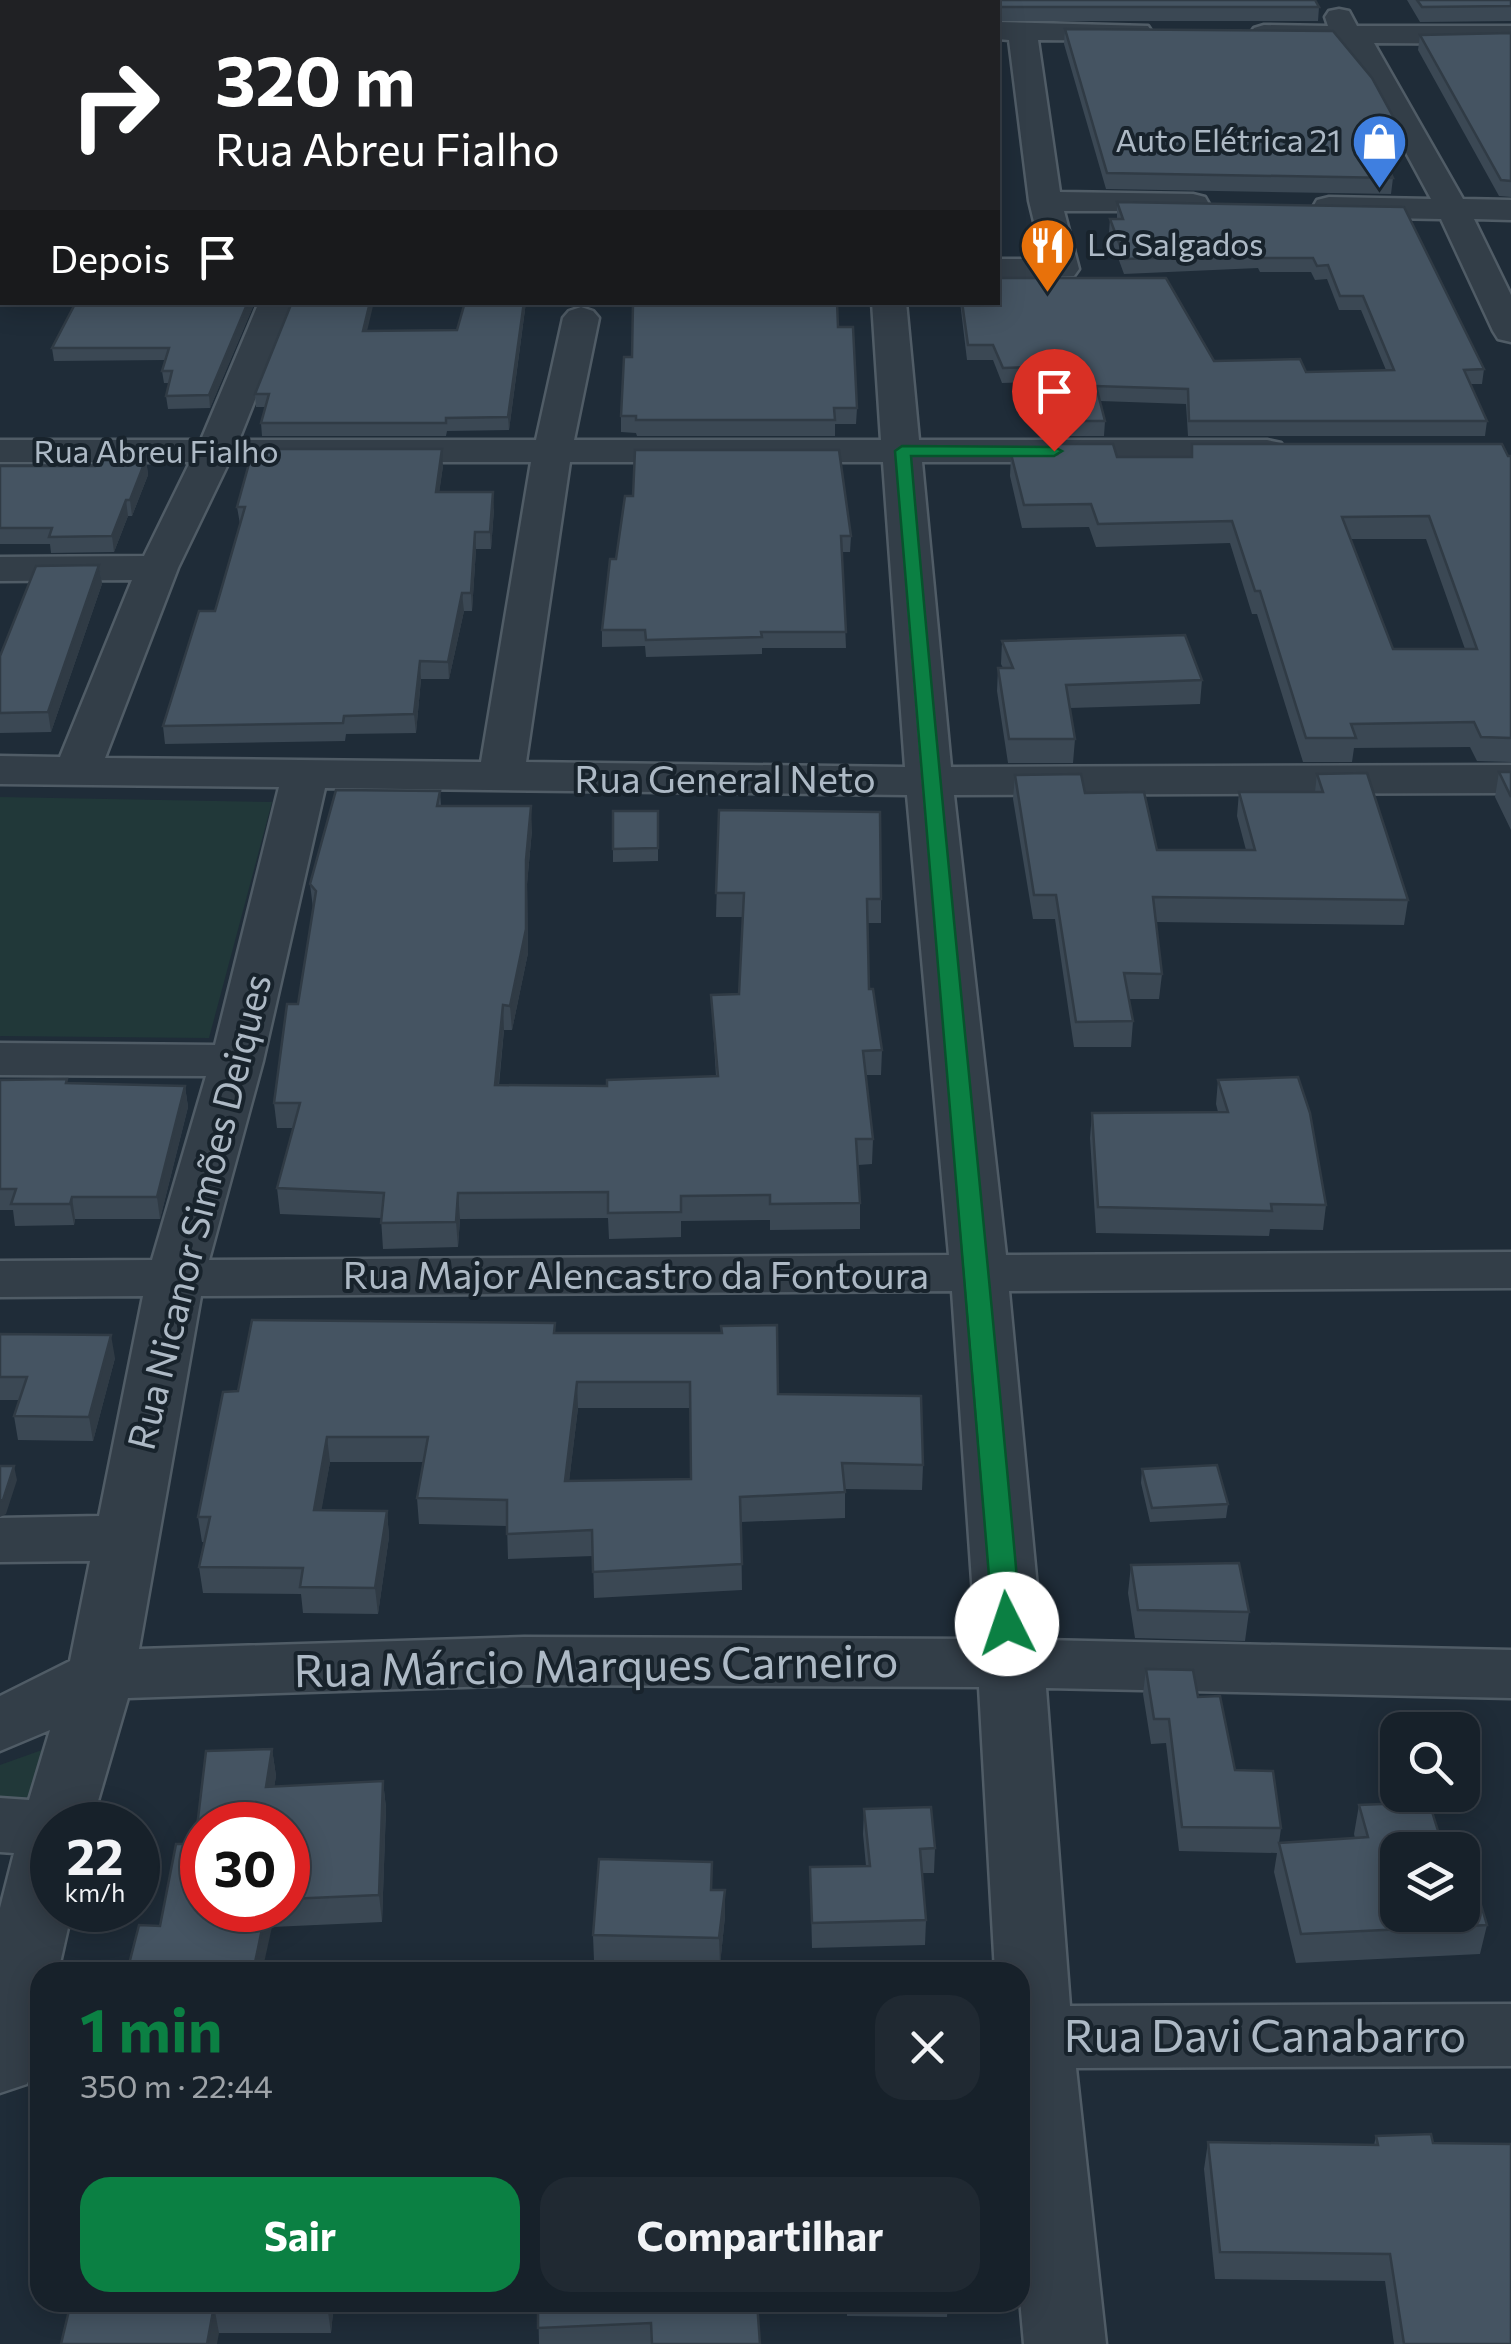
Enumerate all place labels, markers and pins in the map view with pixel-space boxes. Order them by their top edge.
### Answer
shop icon: Auto Elétrica 21 [1350,111,1410,190]
place label: Auto Elétrica 21 [1115,119,1341,159]
restaurant icon: LG Salgados [1018,215,1078,294]
place label: LG Salgados [1087,223,1264,263]
pin [1012,349,1097,452]

